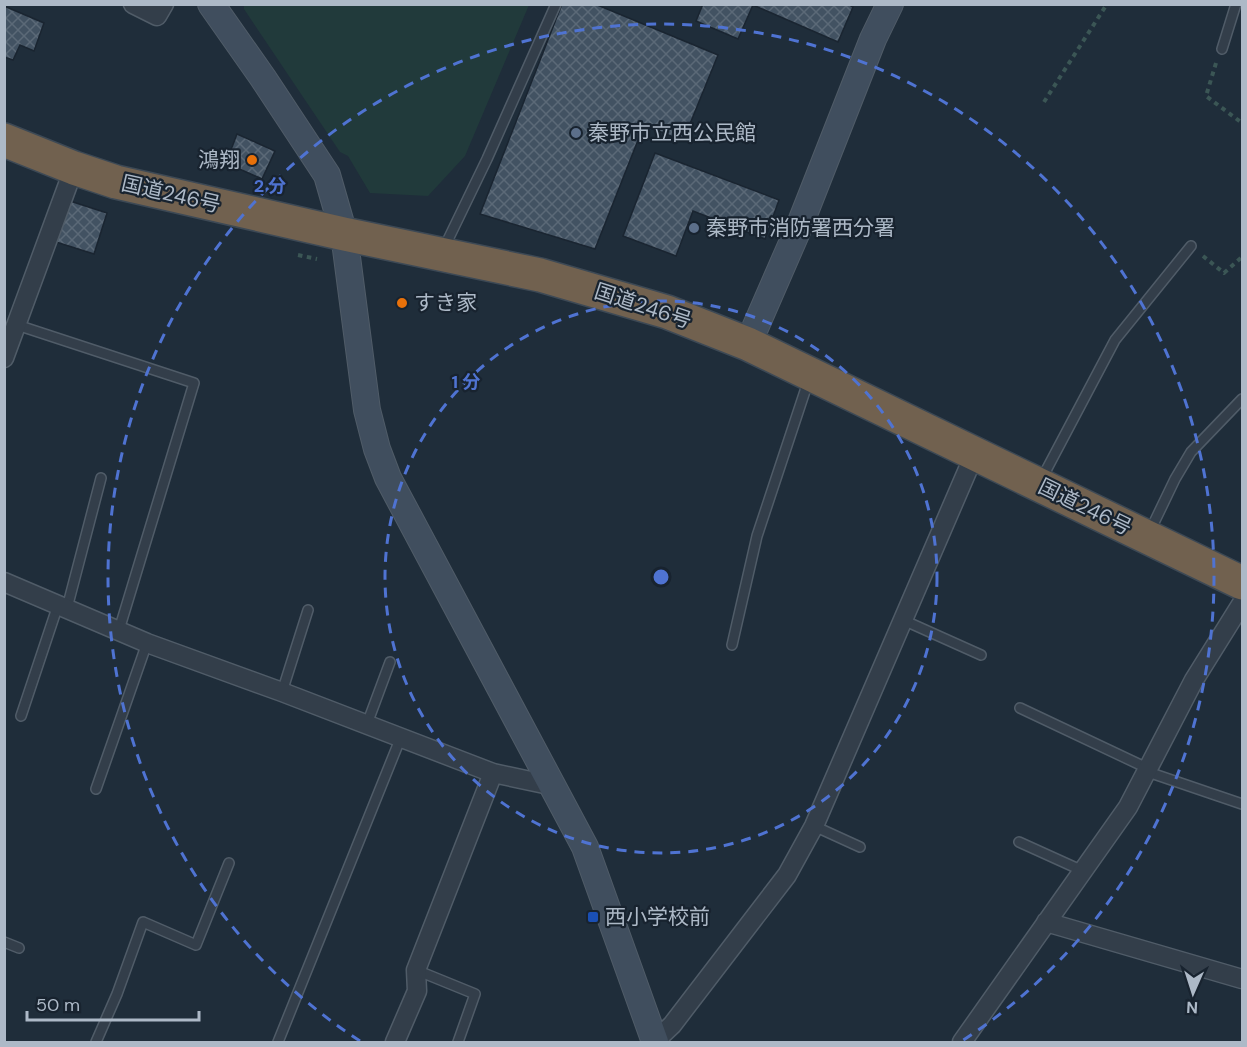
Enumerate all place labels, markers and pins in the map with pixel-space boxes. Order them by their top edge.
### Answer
place label: 秦野市立西公民館 [588,119,756,147]
marker: 秦野市立西公民館 [569,126,583,140]
place label: 鴻翔 [198,146,240,174]
marker: 鴻翔 [245,153,259,167]
place label: 秦野市消防署西分署 [706,214,895,242]
marker: 秦野市消防署西分署 [687,221,701,235]
place label: すき家 [414,289,477,317]
marker: すき家 [395,296,409,310]
centre of rings [651,567,671,587]
place label: 西小学校前 [605,903,710,931]
marker: 西小学校前 [586,910,600,924]

